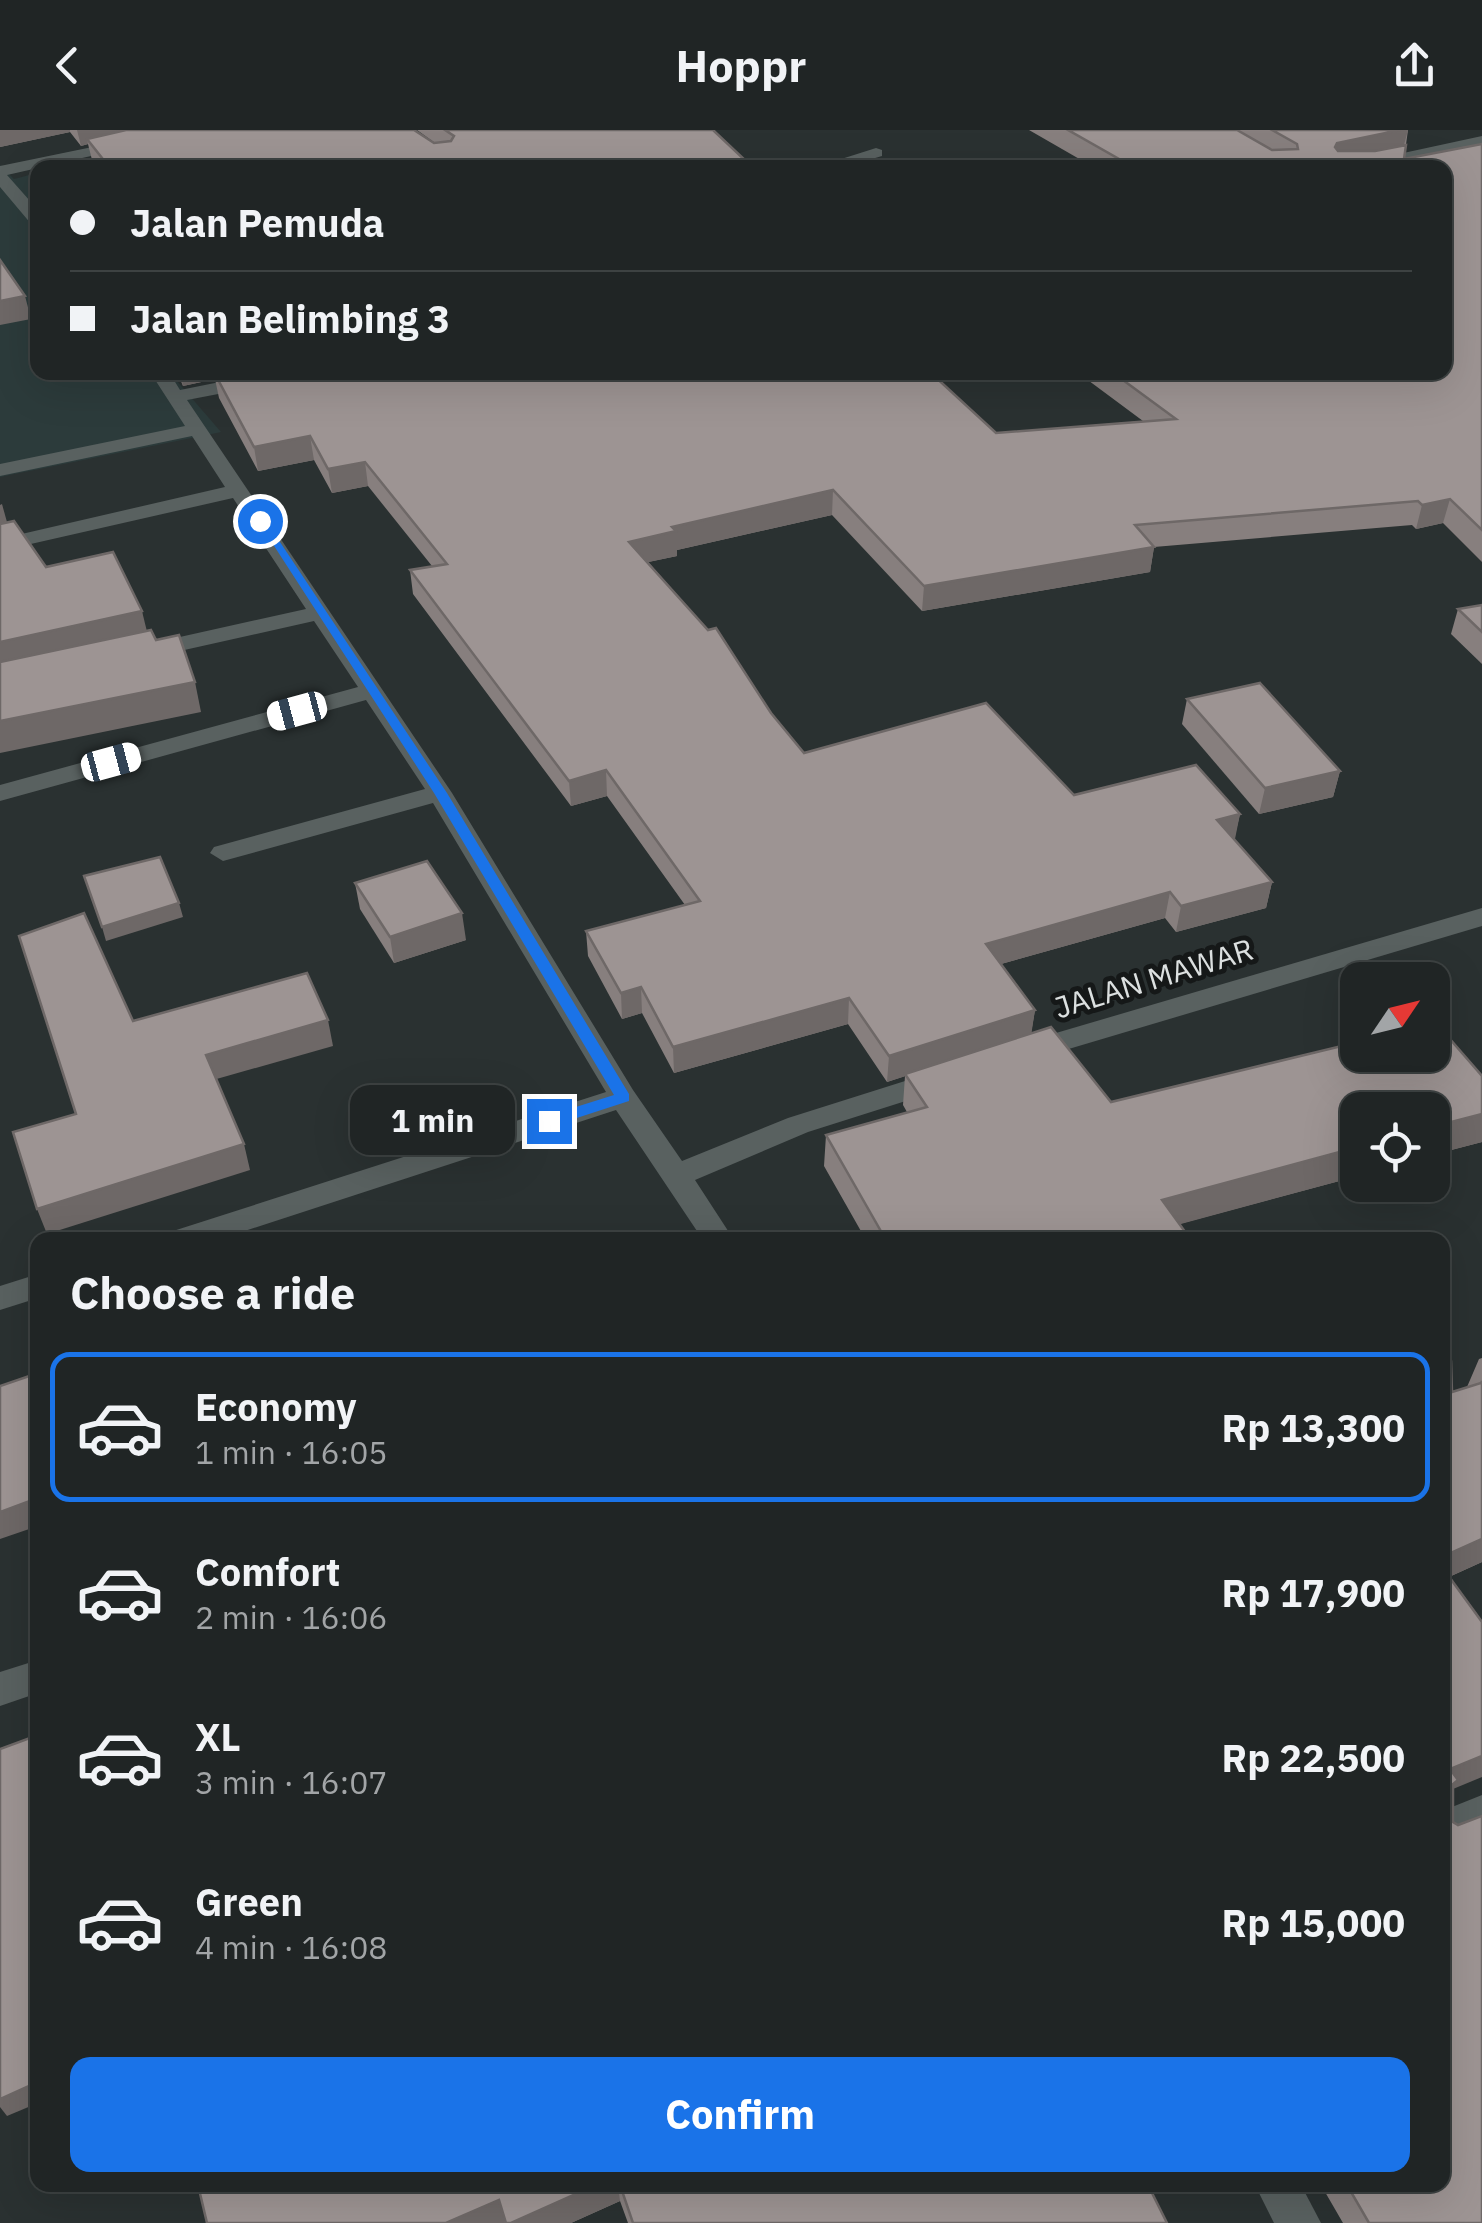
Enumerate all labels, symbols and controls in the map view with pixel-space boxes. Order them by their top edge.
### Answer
text: Hoppr [676,36,806,94]
icon: back [40,38,95,93]
icon: share [1387,38,1442,93]
text: Jalan Pemuda [130,198,385,247]
text: Jalan Belimbing 3 [130,294,450,343]
route start [238,499,283,544]
car [264,689,330,733]
car [78,740,144,784]
street label: JALAN MAWAR [1049,929,1258,1026]
north arrow [1340,962,1450,1072]
map controls [1340,962,1450,1202]
callout: 1 min [349,1086,514,1156]
button: locate [1340,1092,1450,1202]
text: 1 min [391,1099,474,1141]
route end [527,1099,572,1144]
text: Choose a ride [70,1263,355,1321]
icon: car [75,1382,165,1472]
text: Economy [195,1382,357,1431]
text: Rp 13,300 [1222,1403,1405,1452]
text: 1 min · 16:05 [195,1431,388,1473]
icon: car [75,1547,165,1637]
text: Comfort [195,1547,340,1596]
text: Rp 17,900 [1222,1568,1405,1617]
text: 2 min · 16:06 [195,1596,388,1638]
icon: car [75,1712,165,1802]
text: XL [195,1712,241,1761]
text: Rp 22,500 [1222,1733,1405,1782]
text: 3 min · 16:07 [195,1761,388,1803]
icon: car [75,1877,165,1967]
text: Green [195,1877,303,1926]
text: Rp 15,000 [1222,1898,1405,1947]
text: 4 min · 16:08 [195,1926,388,1968]
button: Confirm [70,2057,1410,2172]

